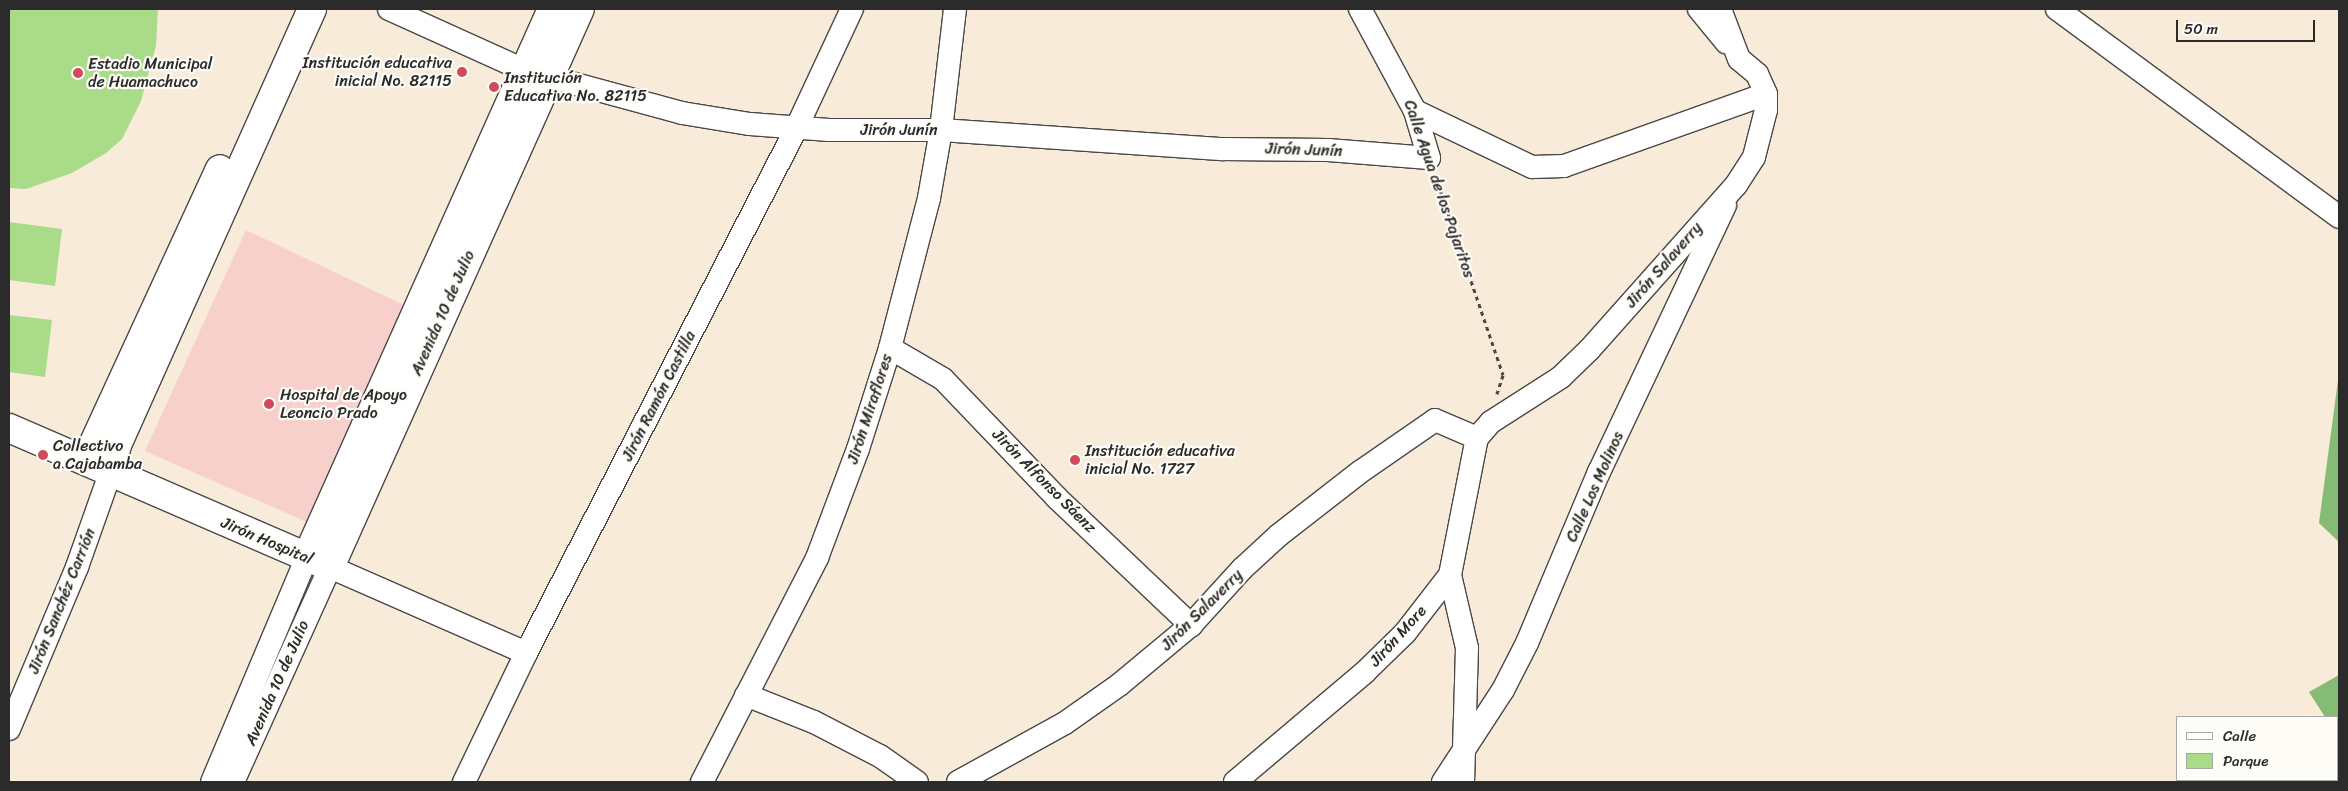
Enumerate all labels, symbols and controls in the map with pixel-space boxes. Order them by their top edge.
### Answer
scale bar [2178,10,2317,42]
text: 50 m [2184,16,2218,42]
place label: Institución educativa inicial No. 82115 [302,53,452,91]
place label: Estadio Municipal de Huamachuco [88,54,212,92]
marker: Institución educativa inicial No. 82115 [456,66,468,78]
marker: Estadio Municipal de Huamachuco [72,67,84,79]
place label: Institución Educativa No. 82115 [504,68,647,106]
marker: Institución Educativa No. 82115 [488,81,500,93]
street label: Calle Agua de los Pajaritos [1399,97,1479,281]
street label: Jirón Junín [860,120,938,140]
street label: Jirón Junín [1265,139,1343,161]
street label: Jirón Salaverry [1622,218,1706,312]
street label: Avenida 10 de Julio [407,248,479,378]
street label: Jirón Ramón Castilla [618,327,700,465]
street label: Jirón Miraflores [843,352,897,466]
place label: Hospital de Apoyo Leoncio Prado [280,385,407,423]
marker: Hospital de Apoyo Leoncio Prado [262,397,276,411]
street label: Jirón Alfonso Sáenz [988,425,1100,537]
street label: Calle Los Molinos [1562,428,1628,546]
place label: Collectivo a Cajabamba [53,436,142,474]
place label: Institución educativa inicial No. 1727 [1085,441,1235,479]
marker: Collectivo a Cajabamba [37,449,49,461]
marker: Institución educativa inicial No. 1727 [1069,454,1081,466]
street label: Jirón Hospital [218,513,316,569]
street label: Jirón Sanchéz Carrión [24,526,100,676]
street label: Jirón Salaverry [1158,566,1246,654]
street label: Jirón More [1366,602,1430,670]
street label: Avenida 10 de Julio [241,618,313,748]
legend [2176,716,2338,781]
text: Calle [2223,723,2256,749]
text: Parque [2223,748,2268,774]

